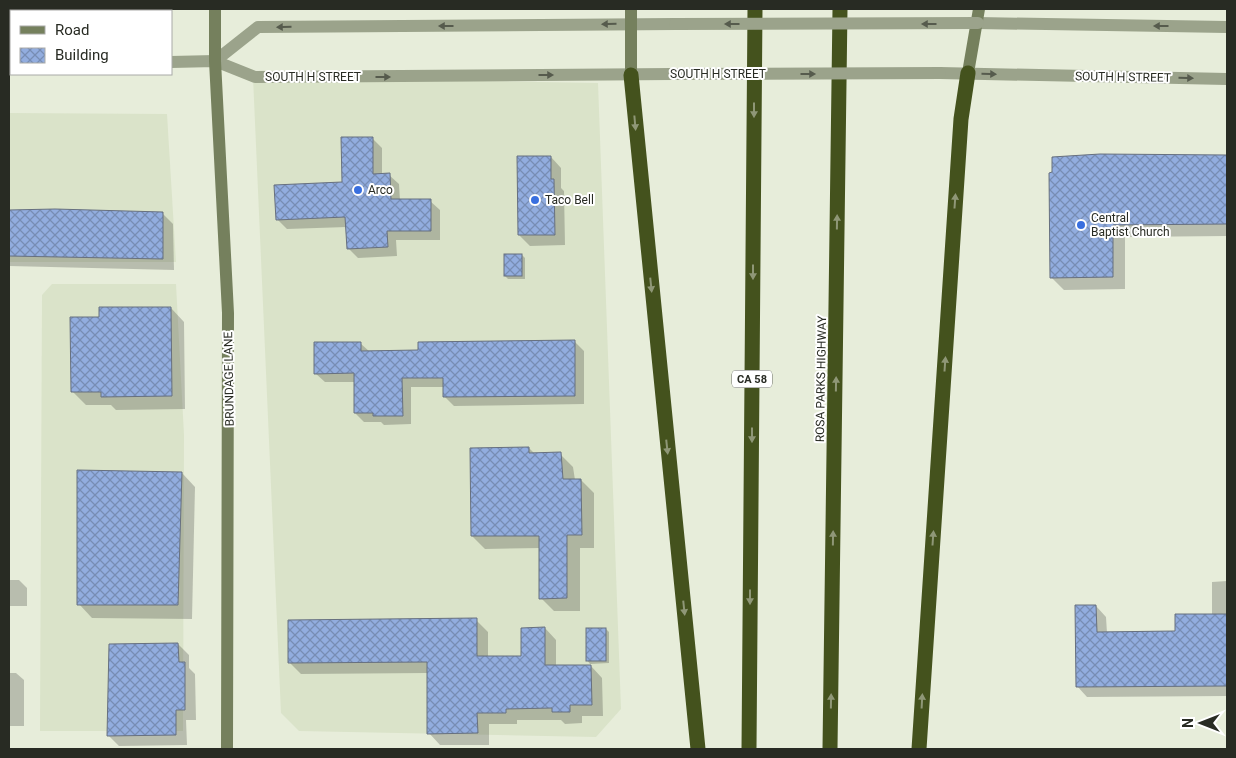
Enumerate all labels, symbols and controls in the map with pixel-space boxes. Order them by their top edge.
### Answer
legend [10,10,172,75]
one-way arrow [601,20,617,28]
one-way arrow [723,20,739,28]
one-way arrow [921,20,937,28]
text: Road [55,21,89,39]
one-way arrow [438,22,454,30]
one-way arrow [1153,22,1169,30]
one-way arrow [276,23,292,31]
text: Building [55,46,109,64]
street label: SOUTH H STREET [670,67,766,81]
street label: SOUTH H STREET [1075,69,1171,85]
street label: SOUTH H STREET [265,70,361,84]
one-way arrow [801,70,817,78]
one-way arrow [981,70,997,78]
one-way arrow [538,71,554,79]
one-way arrow [376,73,392,81]
one-way arrow [1179,75,1195,83]
one-way arrow [750,102,758,118]
one-way arrow [631,116,639,132]
place label: Arco [368,183,393,197]
marker: Arco [352,184,364,196]
place label: Taco Bell [545,193,594,207]
one-way arrow [952,193,960,209]
marker: Taco Bell [529,194,541,206]
place label: Central Baptist Church [1091,211,1170,239]
one-way arrow [833,213,841,229]
marker: Central Baptist Church [1075,219,1087,231]
one-way arrow [749,265,757,281]
one-way arrow [647,277,655,293]
street label: ROSA PARKS HIGHWAY [813,315,829,442]
street label: BRUNDAGE LANE [221,331,237,426]
one-way arrow [942,355,950,371]
road number: CA 58 [732,370,772,388]
one-way arrow [832,376,840,392]
one-way arrow [748,427,756,443]
one-way arrow [663,439,671,455]
one-way arrow [830,530,838,546]
one-way arrow [930,530,938,546]
one-way arrow [746,590,754,606]
one-way arrow [680,601,688,617]
one-way arrow [827,692,835,708]
one-way arrow [918,692,926,708]
north arrow [1176,698,1226,748]
text: N [1180,718,1196,728]

